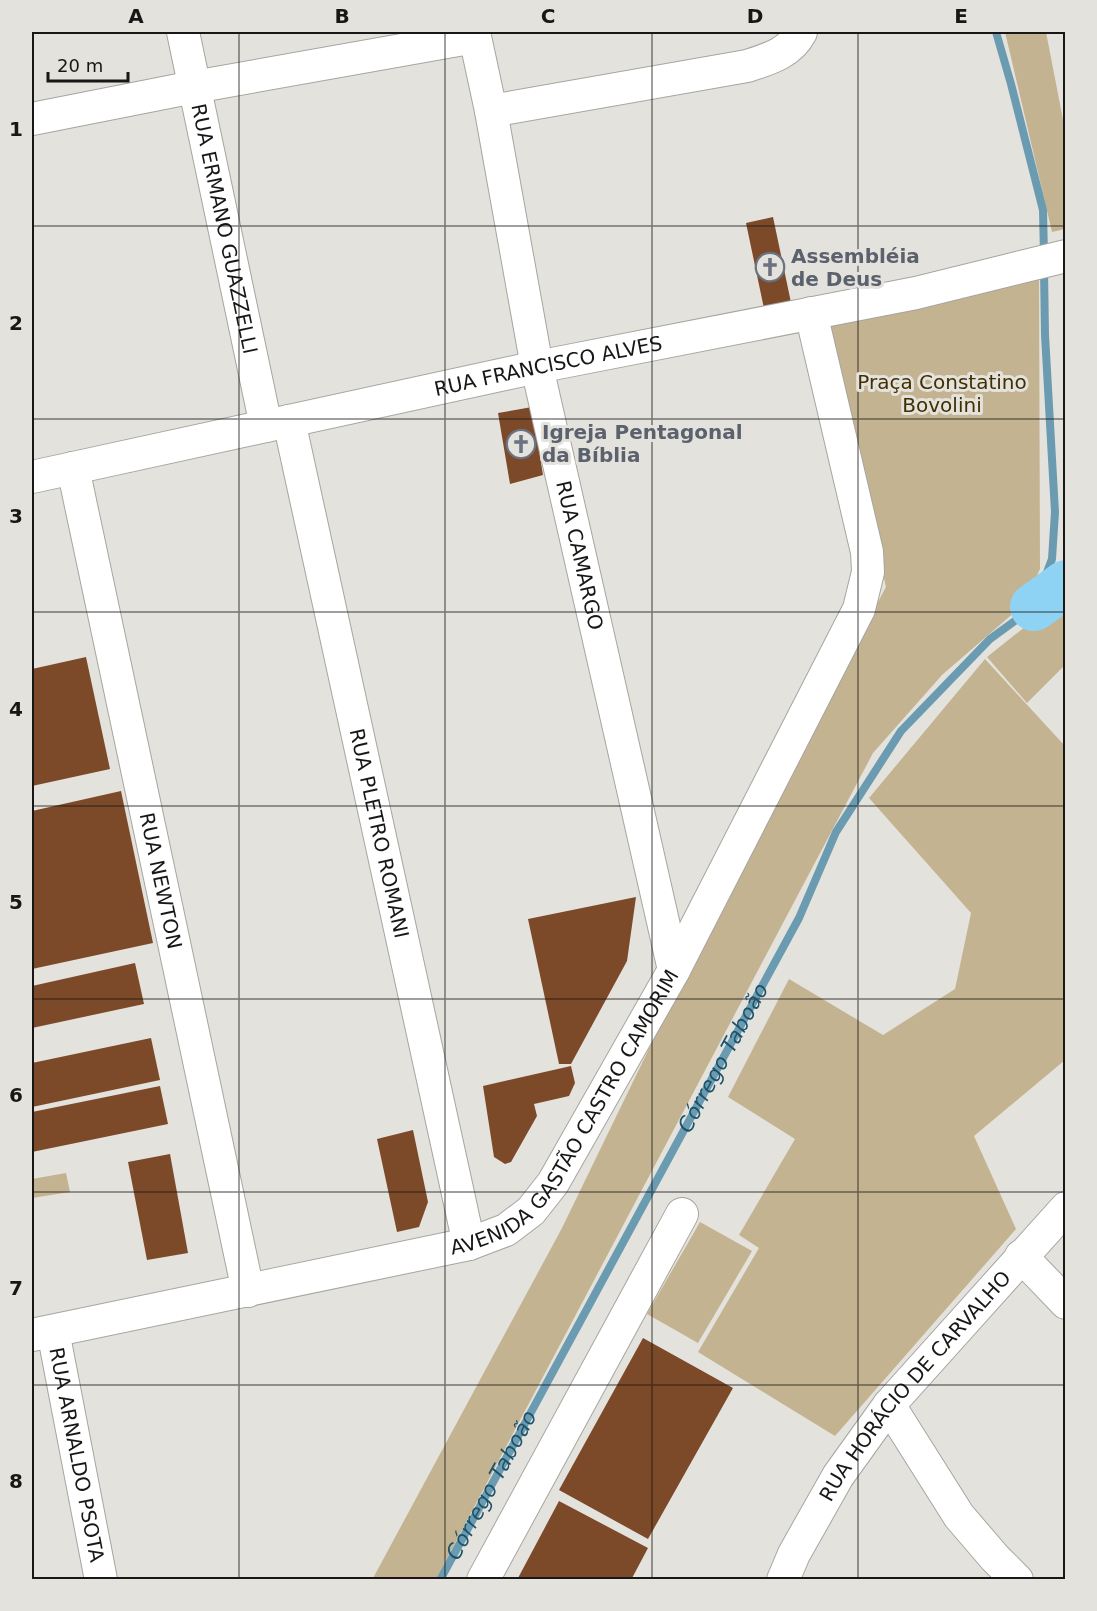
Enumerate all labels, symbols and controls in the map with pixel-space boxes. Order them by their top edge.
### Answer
text: A [128,4,144,28]
text: B [334,4,350,28]
text: C [541,4,555,28]
text: D [747,4,763,28]
text: E [954,4,968,28]
scale bar [48,45,128,83]
text: 20 m [57,55,103,76]
street label: RUA ERMANO GUAZZELLI [186,101,262,356]
text: 1 [9,117,23,141]
place label: Assembléia de Deus [791,244,920,291]
church icon: Assembléia de Deus [754,251,786,283]
text: 2 [9,311,23,335]
street label: RUA FRANCISCO ALVES [432,331,664,401]
park label: Praça Constatino Bovolini [857,370,1027,417]
place label: Igreja Pentagonal da Bíblia [542,420,743,467]
church icon: Igreja Pentagonal da Bíblia [505,428,537,460]
street label: RUA CAMARGO [551,478,608,632]
text: 3 [9,504,23,528]
text: 4 [9,697,23,721]
street label: RUA PLETRO ROMANI [345,726,414,940]
street label: RUA NEWTON [135,810,187,951]
text: 5 [9,890,23,914]
street label: AVENIDA GASTÃO CASTRO CAMORIM [448,965,684,1260]
water label: Córrego Taboão [673,979,773,1137]
text: 6 [9,1083,23,1107]
street label: RUA HORÁCIO DE CARVALHO [814,1266,1016,1506]
text: 7 [9,1276,23,1300]
street label: RUA ARNALDO PSOTA [44,1345,109,1565]
water label: Córrego Taboão [441,1406,542,1564]
text: 8 [9,1469,23,1493]

